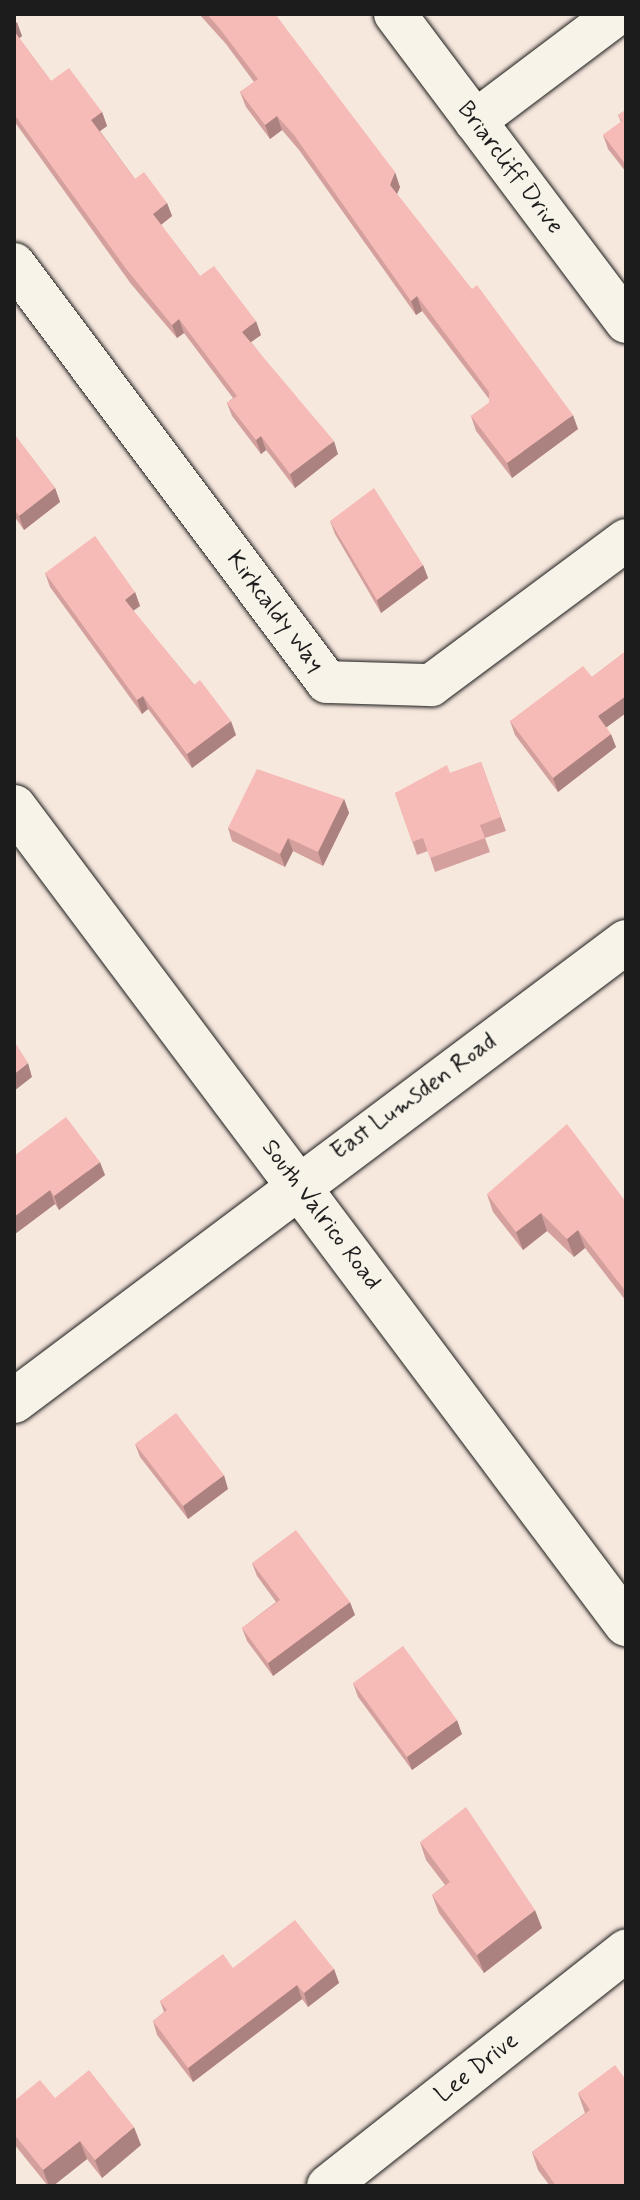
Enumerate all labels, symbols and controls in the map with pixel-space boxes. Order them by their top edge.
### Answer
street label: Briarcliff Drive [451,97,569,239]
street label: Kirkcaldy Way [219,544,331,680]
street label: East Lumsden Road [326,1028,502,1166]
street label: South Valrico Road [255,1134,387,1296]
street label: Lee Drive [430,2027,524,2109]

